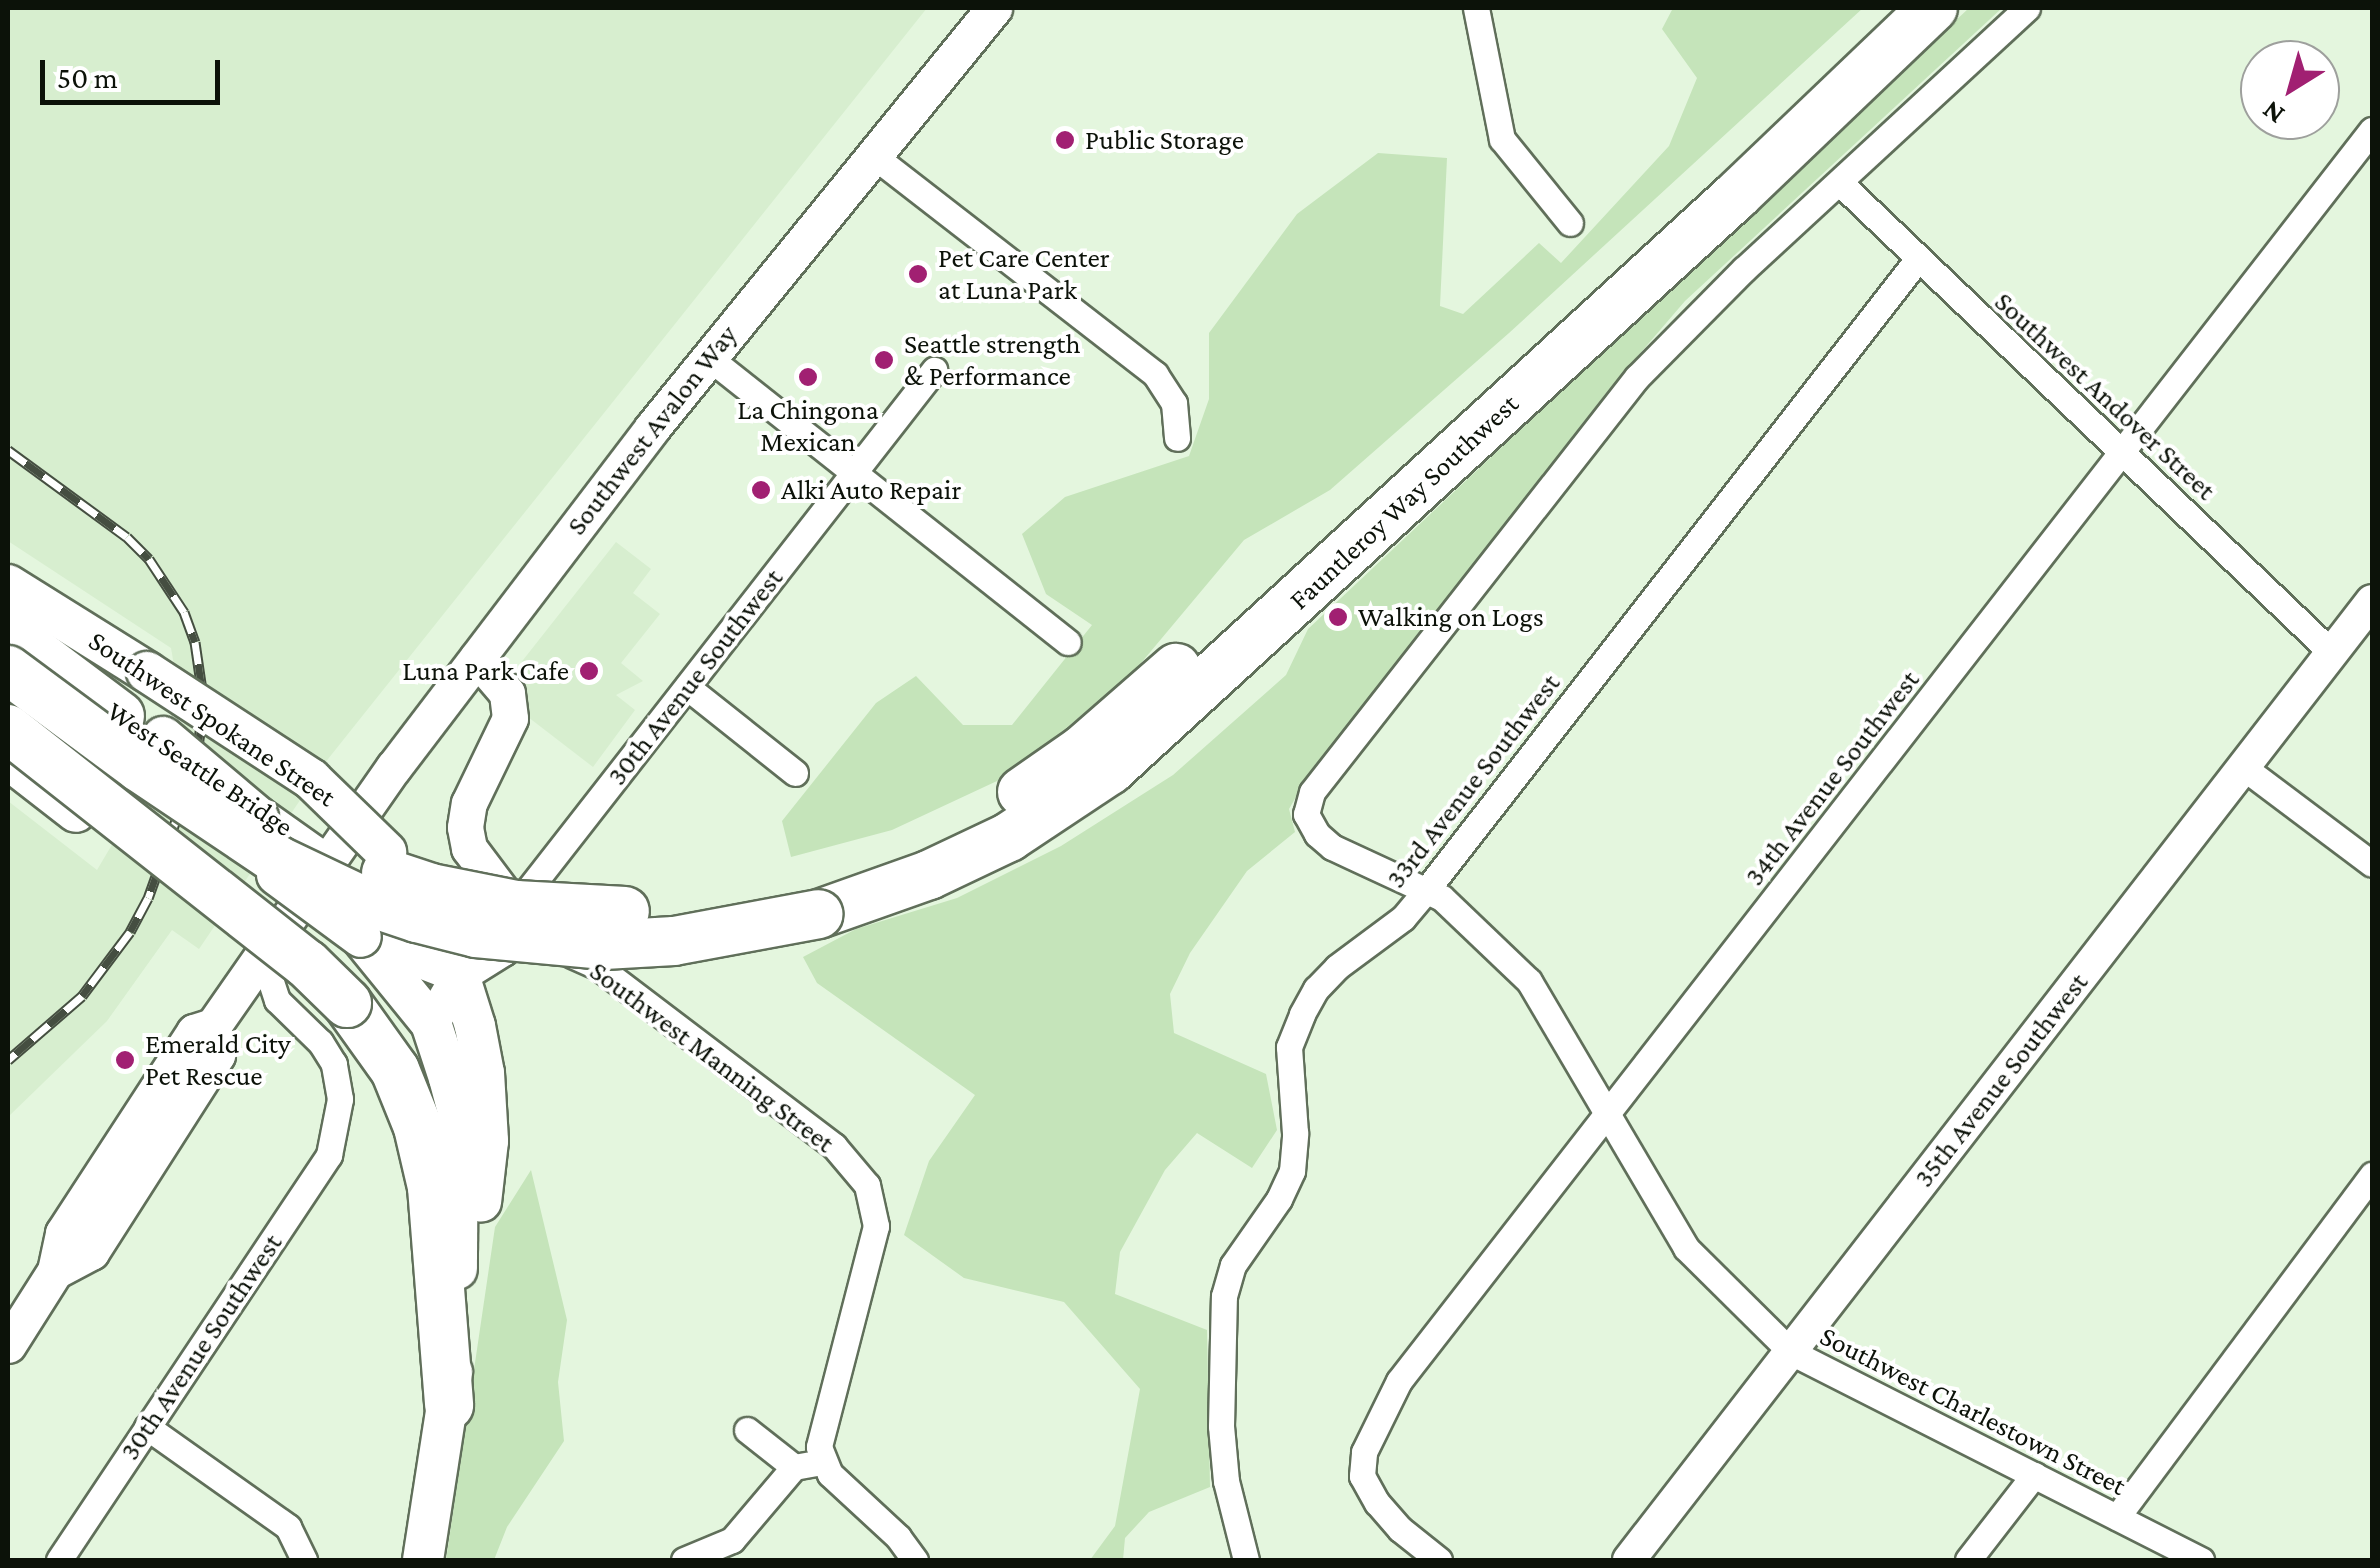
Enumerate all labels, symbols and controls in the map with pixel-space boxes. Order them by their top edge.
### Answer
scale bar [45,40,225,102]
north arrow [2240,40,2340,140]
text: 50 m [57,61,118,94]
text: N [2256,95,2290,131]
place label: Public Storage [1085,123,1244,157]
marker: Public Storage [1054,129,1076,151]
place label: Pet Care Center at Luna Park [938,241,1110,307]
marker: Pet Care Center at Luna Park [907,263,929,285]
street label: Southwest Andover Street [1988,285,2222,507]
street label: Southwest Avalon Way [560,318,744,542]
place label: Seattle strength & Performance [904,327,1081,393]
marker: Seattle strength & Performance [873,349,895,371]
marker: La Chingona Mexican [797,366,819,388]
street label: Fauntleroy Way Southwest [1283,387,1525,617]
place label: La Chingona Mexican [737,393,879,459]
place label: Alki Auto Repair [781,473,961,507]
marker: Alki Auto Repair [750,479,772,501]
street label: 30th Avenue Southwest [600,562,790,792]
place label: Walking on Logs [1358,600,1544,634]
marker: Walking on Logs [1327,606,1349,628]
street label: Southwest Spokane Street [82,624,342,814]
place label: Luna Park Cafe [402,654,569,688]
marker: Luna Park Cafe [578,660,600,682]
street label: 34th Avenue Southwest [1738,664,1926,892]
street label: 33rd Avenue Southwest [1379,667,1567,895]
street label: West Seattle Bridge [101,694,299,844]
street label: Southwest Manning Street [583,954,841,1160]
street label: 35th Avenue Southwest [1907,966,2095,1194]
place label: Emerald City Pet Rescue [145,1027,291,1093]
marker: Emerald City Pet Rescue [114,1049,136,1071]
street label: 30th Avenue Southwest [113,1228,289,1466]
street label: Southwest Charlestown Street [1815,1319,2131,1503]

